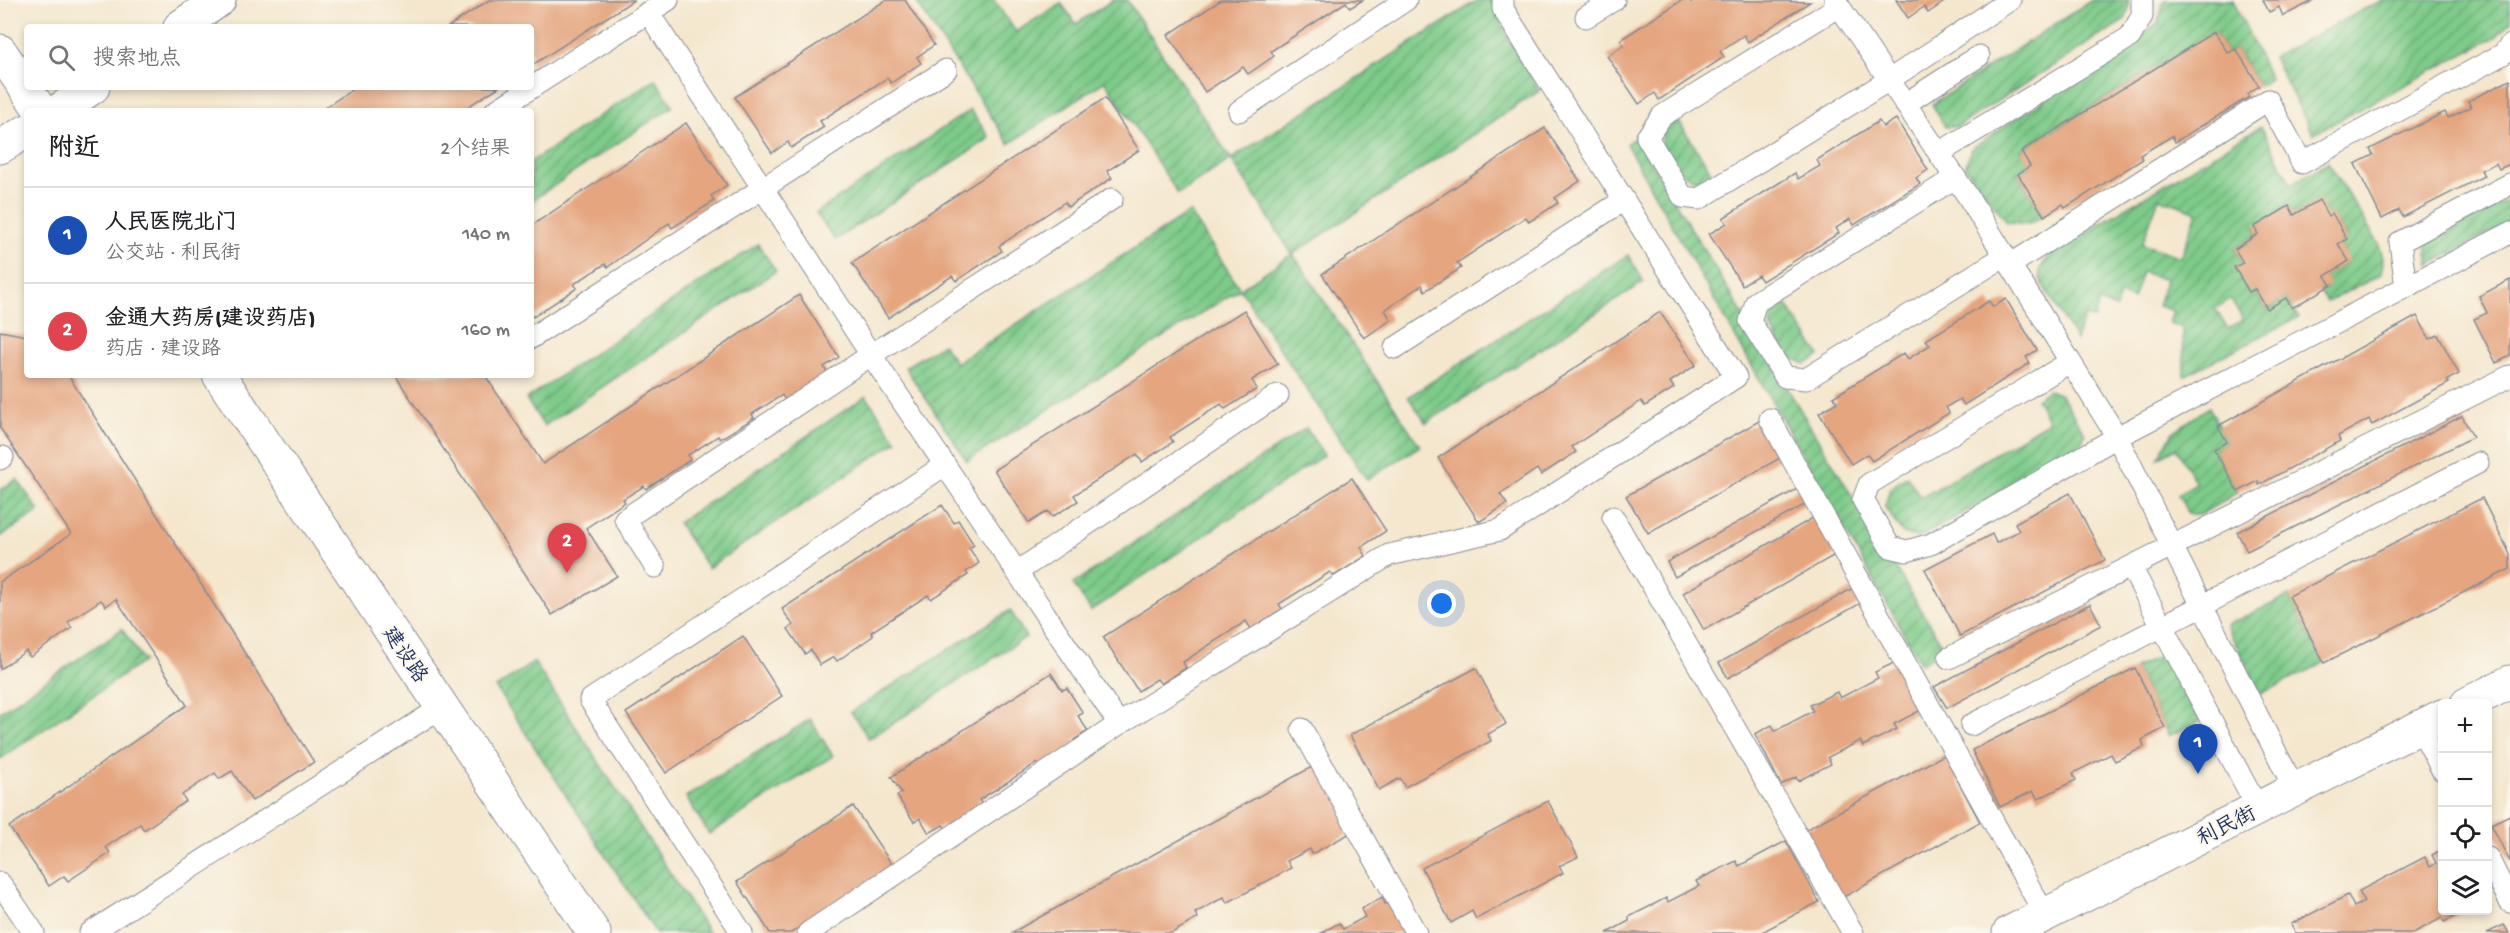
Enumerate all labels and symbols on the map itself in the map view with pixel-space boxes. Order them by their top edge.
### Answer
pin: 2 [548,524,586,573]
your location [1427,589,1456,618]
street label: 建设路 [375,622,433,689]
pin: 1 [2178,724,2218,774]
street label: 利民街 [2193,802,2261,854]

